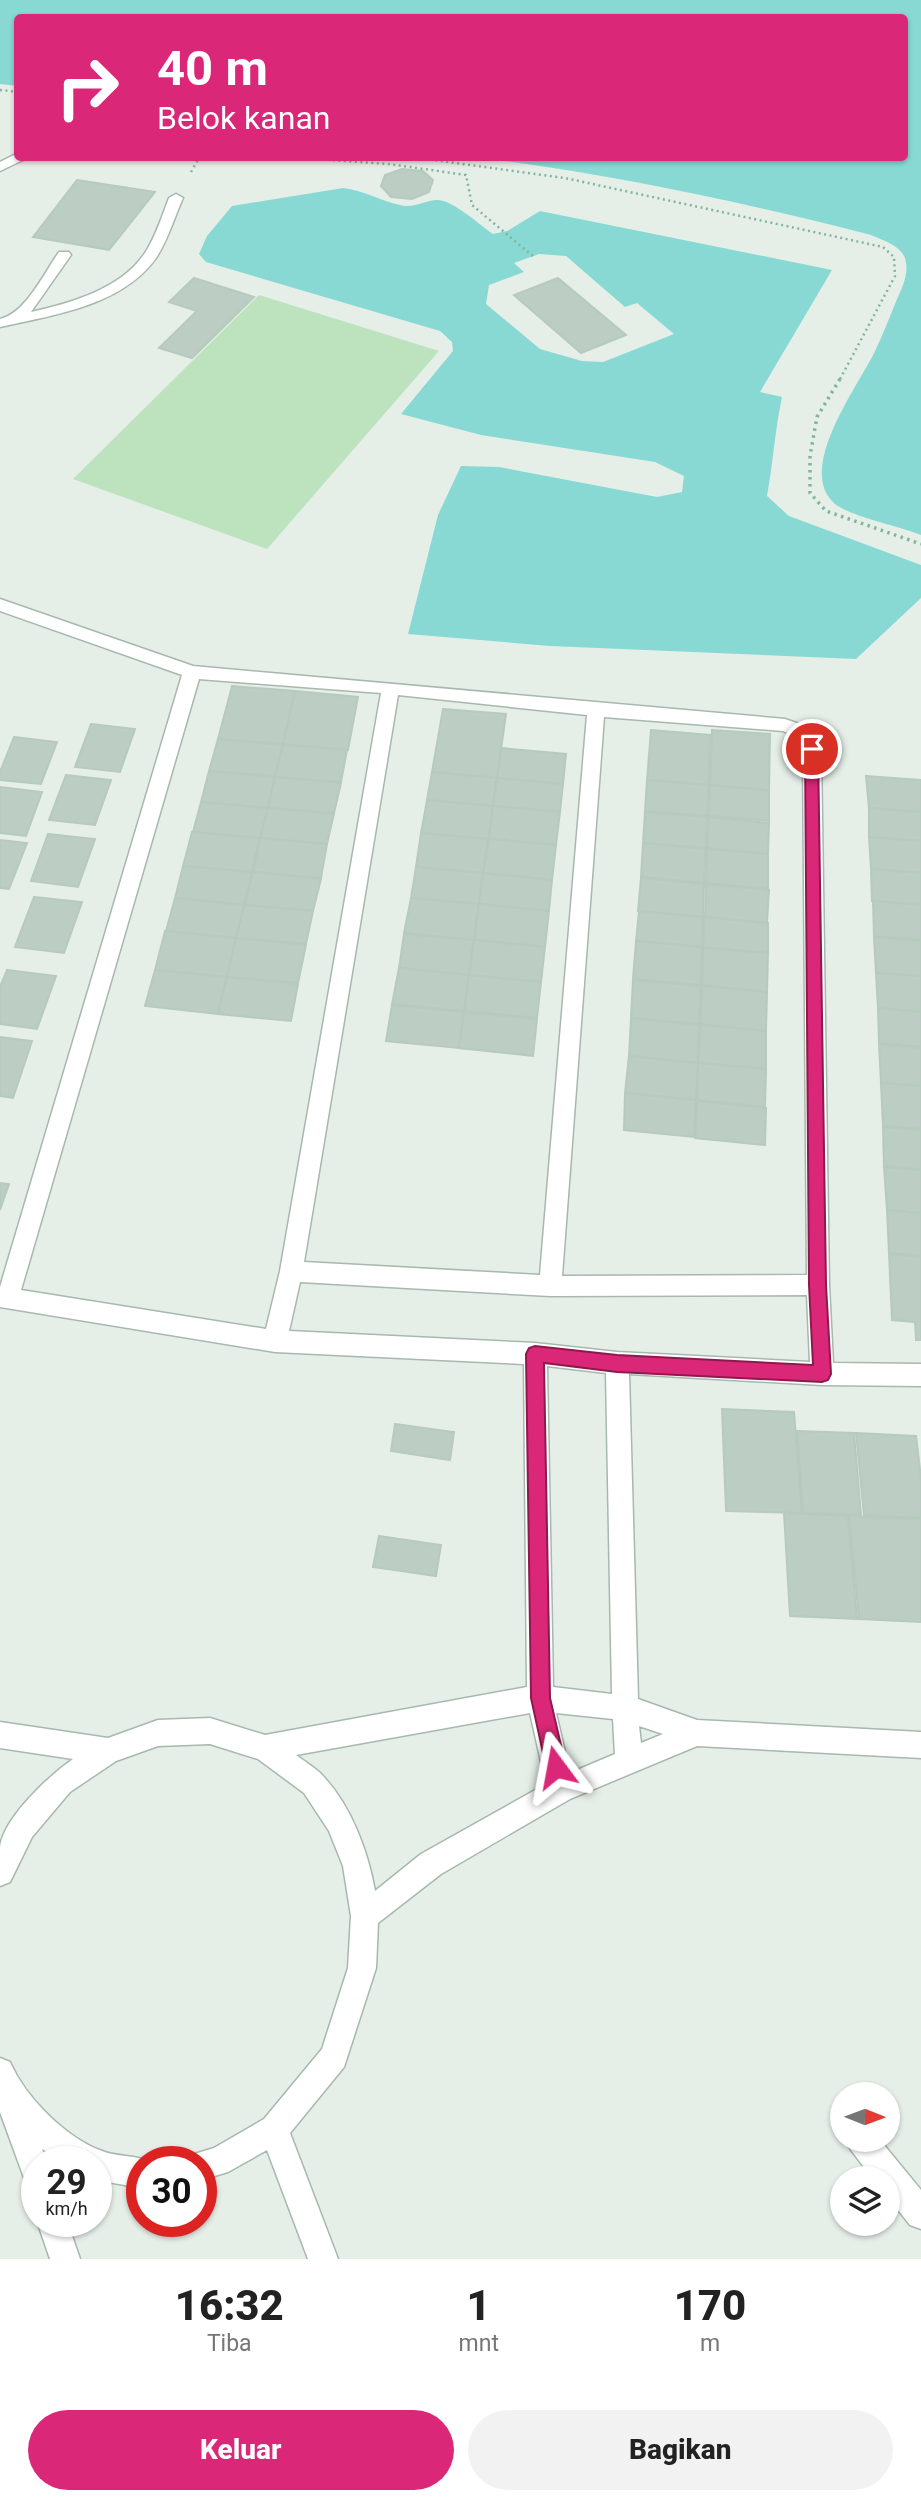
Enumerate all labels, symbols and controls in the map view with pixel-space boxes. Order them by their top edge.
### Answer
text: 40 m [157,40,268,97]
icon: right [42,42,133,133]
text: Belok kanan [157,99,330,137]
pin [782,719,842,779]
icon: arrive [793,730,831,768]
position arrow [519,1730,593,1804]
north arrow [830,2082,900,2152]
map controls [830,2082,900,2236]
speed limit sign: 30 [126,2146,217,2237]
text: 29 [46,2162,87,2203]
button: layers [830,2166,900,2236]
text: km/h [45,2198,88,2219]
text: 16:32 [175,2281,284,2330]
text: 1 [467,2281,491,2330]
text: 170 [674,2281,746,2330]
text: Tiba [207,2330,252,2357]
text: mnt [459,2330,499,2357]
text: m [700,2330,720,2357]
button: Keluar [28,2410,454,2490]
button: Bagikan [468,2410,893,2490]

